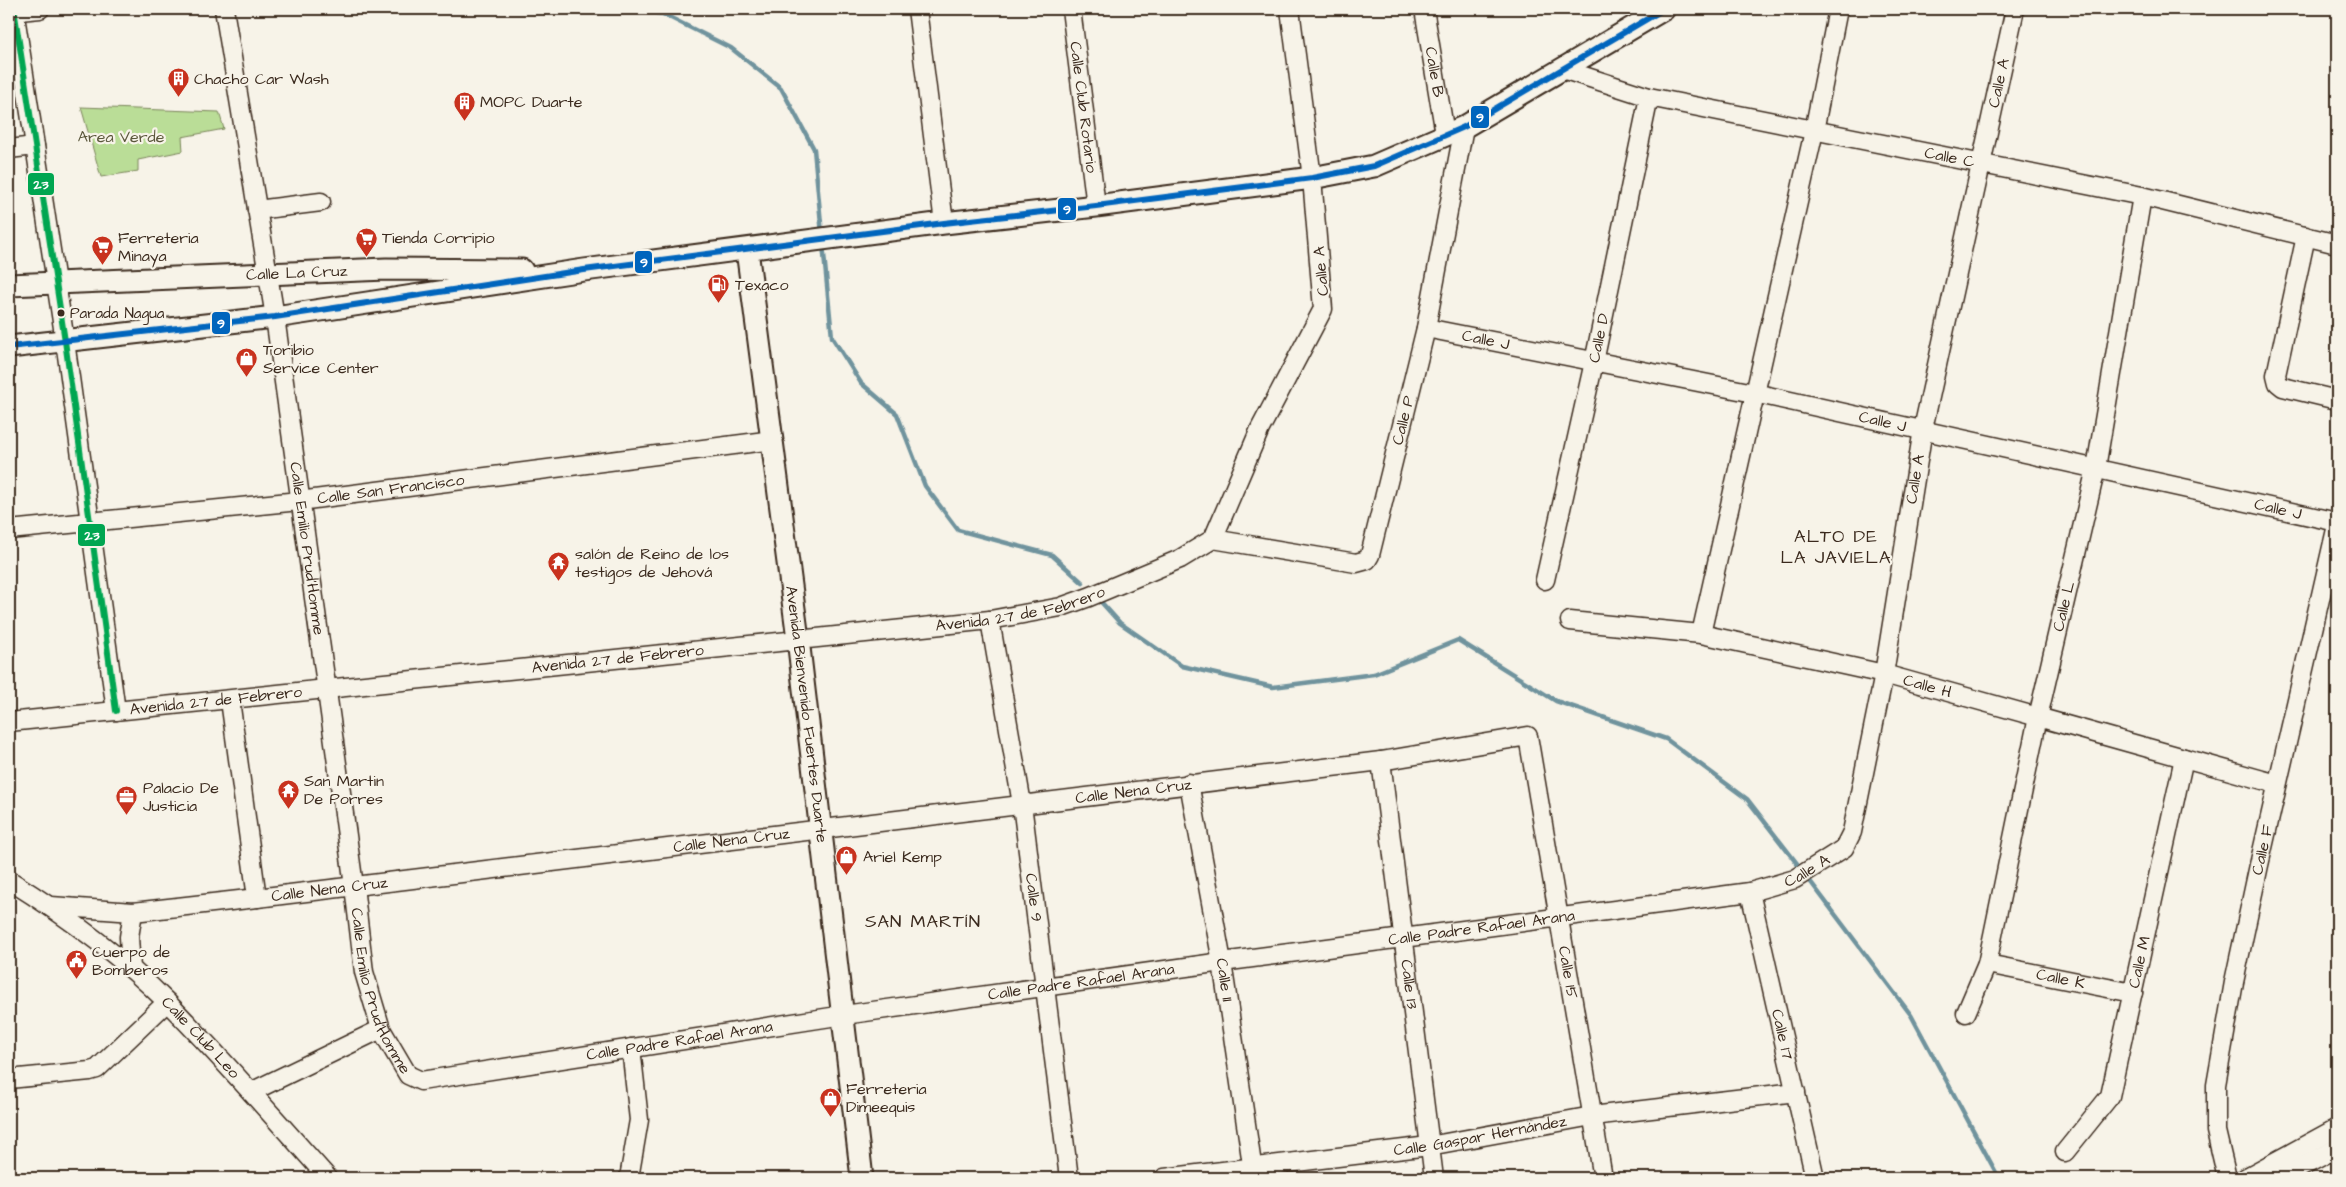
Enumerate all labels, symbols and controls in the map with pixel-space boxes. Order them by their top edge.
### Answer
street label: Calle Club Rotario [1064,40,1103,174]
street label: Calle B [1420,45,1450,100]
street label: Calle A [1983,56,2015,110]
building icon: Chacho Car Wash [166,67,190,98]
place label: Chacho Car Wash [194,68,329,90]
building icon: MOPC Duarte [452,90,476,121]
place label: MOPC Duarte [480,91,583,113]
line badge: 9 [1470,105,1490,129]
text: 9 [1476,108,1484,128]
park label: Area Verde [78,126,165,148]
street label: Calle C [1922,142,1977,173]
line badge: 23 [27,172,55,196]
text: 23 [32,175,49,195]
line badge: 9 [1057,197,1077,221]
text: 9 [1063,200,1071,220]
supermarket icon: Tienda Corripio [354,226,378,257]
place label: Ferreteria Minaya [118,227,199,268]
place label: Tienda Corripio [382,227,495,249]
supermarket icon: Ferreteria Minaya [90,235,114,266]
street label: Calle A [1308,245,1334,297]
line badge: 9 [634,250,653,274]
text: 9 [640,253,648,273]
street label: Calle La Cruz [246,260,348,286]
fuel station icon: Texaco [707,273,731,304]
place label: Texaco [735,274,788,296]
place label: Parada Nagua [70,303,165,325]
marker: Parada Nagua [56,308,66,318]
line badge: 9 [211,311,231,335]
street label: Calle D [1583,311,1615,365]
text: 9 [217,314,225,334]
street label: Calle J [1460,324,1512,355]
place label: Toribio Service Center [263,339,379,379]
shop icon: Toribio Service Center [235,347,259,378]
street label: Calle P [1387,393,1420,447]
street label: Calle J [1857,406,1909,437]
street label: Calle A [1900,453,1930,506]
street label: Calle Emilio Prud'Homme [284,461,330,637]
street label: Calle San Francisco [316,469,466,510]
street label: Calle J [2252,493,2304,525]
line badge: 23 [77,523,106,547]
district label: ALTO DE LA JAVIELA [1781,524,1891,570]
text: 23 [83,526,100,546]
place label: salón de Reino de los testigos de Jehová [575,543,729,584]
temple icon: salón de Reino de los testigos de Jehová [547,551,571,582]
street label: Calle L [2047,579,2080,634]
street label: Avenida 27 de Febrero [934,581,1108,637]
street label: Avenida Bienvenido Fuertes Duarte [780,584,833,844]
street label: Avenida 27 de Febrero [531,639,705,679]
street label: Calle H [1901,669,1954,703]
street label: Avenida 27 de Febrero [129,681,303,720]
place label: San Martin De Porres [304,770,384,810]
street label: Calle Nena Cruz [1074,773,1193,809]
place label: Palacio De Justicia [143,777,219,817]
temple icon: San Martin De Porres [276,778,300,809]
office icon: Palacio De Justicia [115,785,139,816]
street label: Calle Nena Cruz [672,822,791,858]
street label: Calle F [2246,823,2279,877]
shop icon: Ariel Kemp [835,845,859,876]
place label: Ariel Kemp [863,846,942,868]
street label: Calle A [1782,849,1834,892]
street label: Calle Nena Cruz [270,871,389,907]
street label: Calle 9 [1020,872,1048,923]
street label: Calle Padre Rafael Arana [1387,904,1576,951]
street label: Calle Emilio Prud'Homme [346,907,416,1078]
district label: SAN MARTÍN [865,909,981,934]
street label: Calle M [2123,934,2156,990]
place label: Cuerpo de Bomberos [92,941,170,981]
street label: Calle 15 [1553,944,1583,1001]
public building icon: Cuerpo de Bomberos [64,949,88,980]
street label: Calle 11 [1211,957,1239,1003]
street label: Calle Padre Rafael Arana [987,958,1176,1006]
street label: Calle 13 [1395,958,1423,1010]
street label: Calle K [2034,963,2087,994]
street label: Calle Club Leo [156,992,245,1084]
street label: Calle 17 [1766,1007,1799,1062]
street label: Calle Padre Rafael Arana [585,1015,774,1066]
place label: Ferreteria Dimeequis [846,1078,927,1118]
shop icon: Ferreteria Dimeequis [818,1086,842,1117]
street label: Calle Gaspar Hernández [1392,1110,1568,1161]

